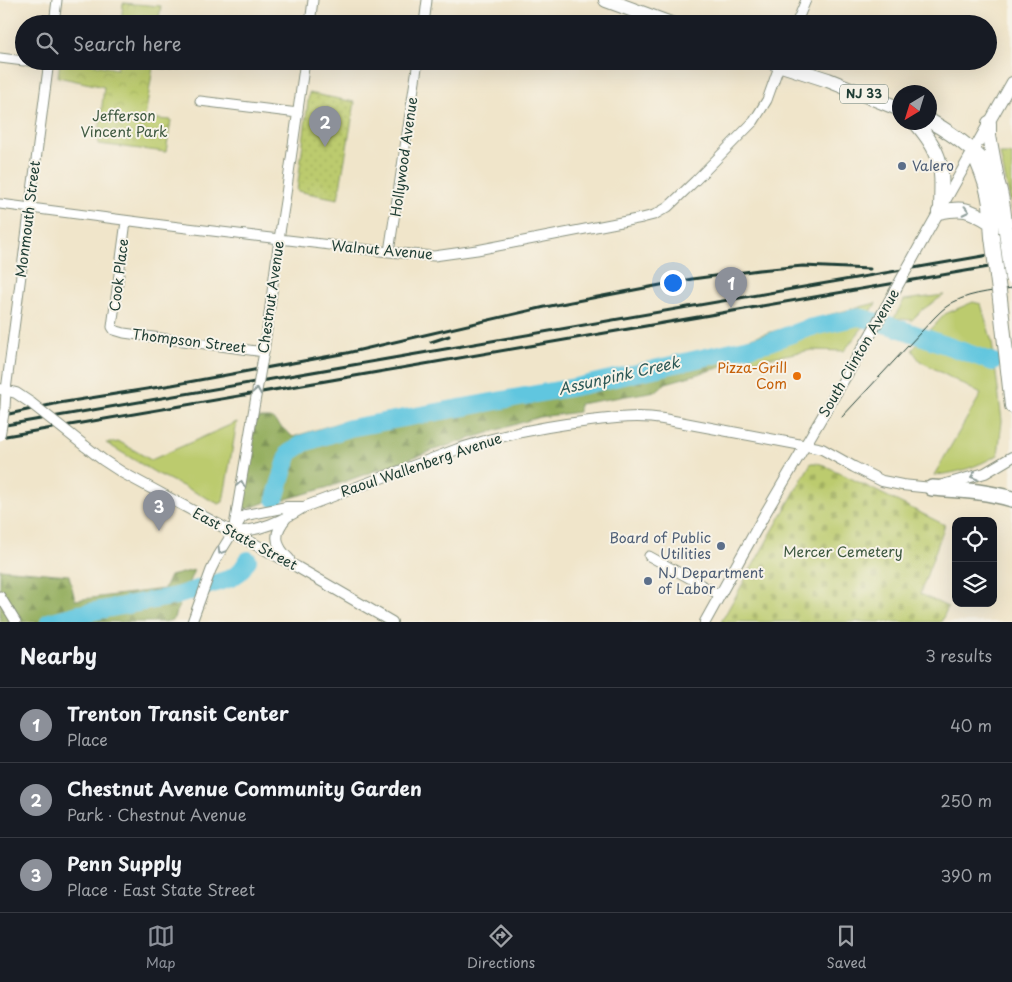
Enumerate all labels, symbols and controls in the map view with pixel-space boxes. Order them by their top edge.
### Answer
search box [15,15,997,70]
icon: search [33,29,61,57]
text: Search here [73,29,182,57]
road number: NJ 33 [840,85,888,104]
north arrow [892,85,937,130]
street label: Hollywood Avenue [385,95,422,218]
park label: Jefferson Vincent Park [81,105,168,142]
pin: 2 [309,106,341,147]
place label: Valero [912,155,954,176]
street label: Monmouth Street [10,159,45,279]
marker: Valero [896,160,908,172]
one-way arrow [961,205,970,216]
street label: Walnut Avenue [330,235,434,264]
street label: Cook Place [104,237,133,313]
street label: Chestnut Avenue [252,239,289,355]
pin: 1 [715,267,747,308]
your location [660,270,686,296]
street label: South Clinton Avenue [813,284,904,421]
street label: Thompson Street [131,323,247,358]
water label: Assunpink Creek [556,349,682,400]
place label: Pizza-Grill Com [717,357,787,394]
marker: Pizza-Grill Com [791,370,803,382]
one-way arrow [251,387,261,395]
street label: Raoul Wallenberg Avenue [337,427,505,502]
one-way arrow [970,471,978,481]
one-way arrow [235,480,245,489]
pin: 3 [143,490,175,531]
street label: East State Street [189,502,302,575]
map controls [952,517,997,607]
button: locate [952,517,997,562]
place label: Board of Public Utilities [609,527,711,564]
marker: Board of Public Utilities [715,540,727,552]
park label: Mercer Cemetery [783,541,903,562]
one-way arrow [218,545,228,554]
place label: NJ Department of Labor [658,562,764,599]
button: layers [952,562,997,607]
marker: NJ Department of Labor [642,575,654,587]
text: Nearby [20,639,97,671]
text: 3 results [925,643,992,667]
text: Trenton Transit Center [67,699,289,727]
text: 1 [32,713,40,737]
text: 40 m [950,713,992,737]
text: Place [67,727,108,751]
text: Chestnut Avenue Community Garden [67,774,422,802]
text: 2 [30,788,42,812]
text: 250 m [941,788,992,812]
text: Park · Chestnut Avenue [67,802,247,826]
text: Penn Supply [67,849,182,877]
text: 3 [31,863,41,887]
text: 390 m [941,863,992,887]
text: Place · East State Street [67,877,255,901]
tab: Map [146,922,176,973]
tab: Directions [467,922,535,973]
tab: Saved [827,922,866,973]

